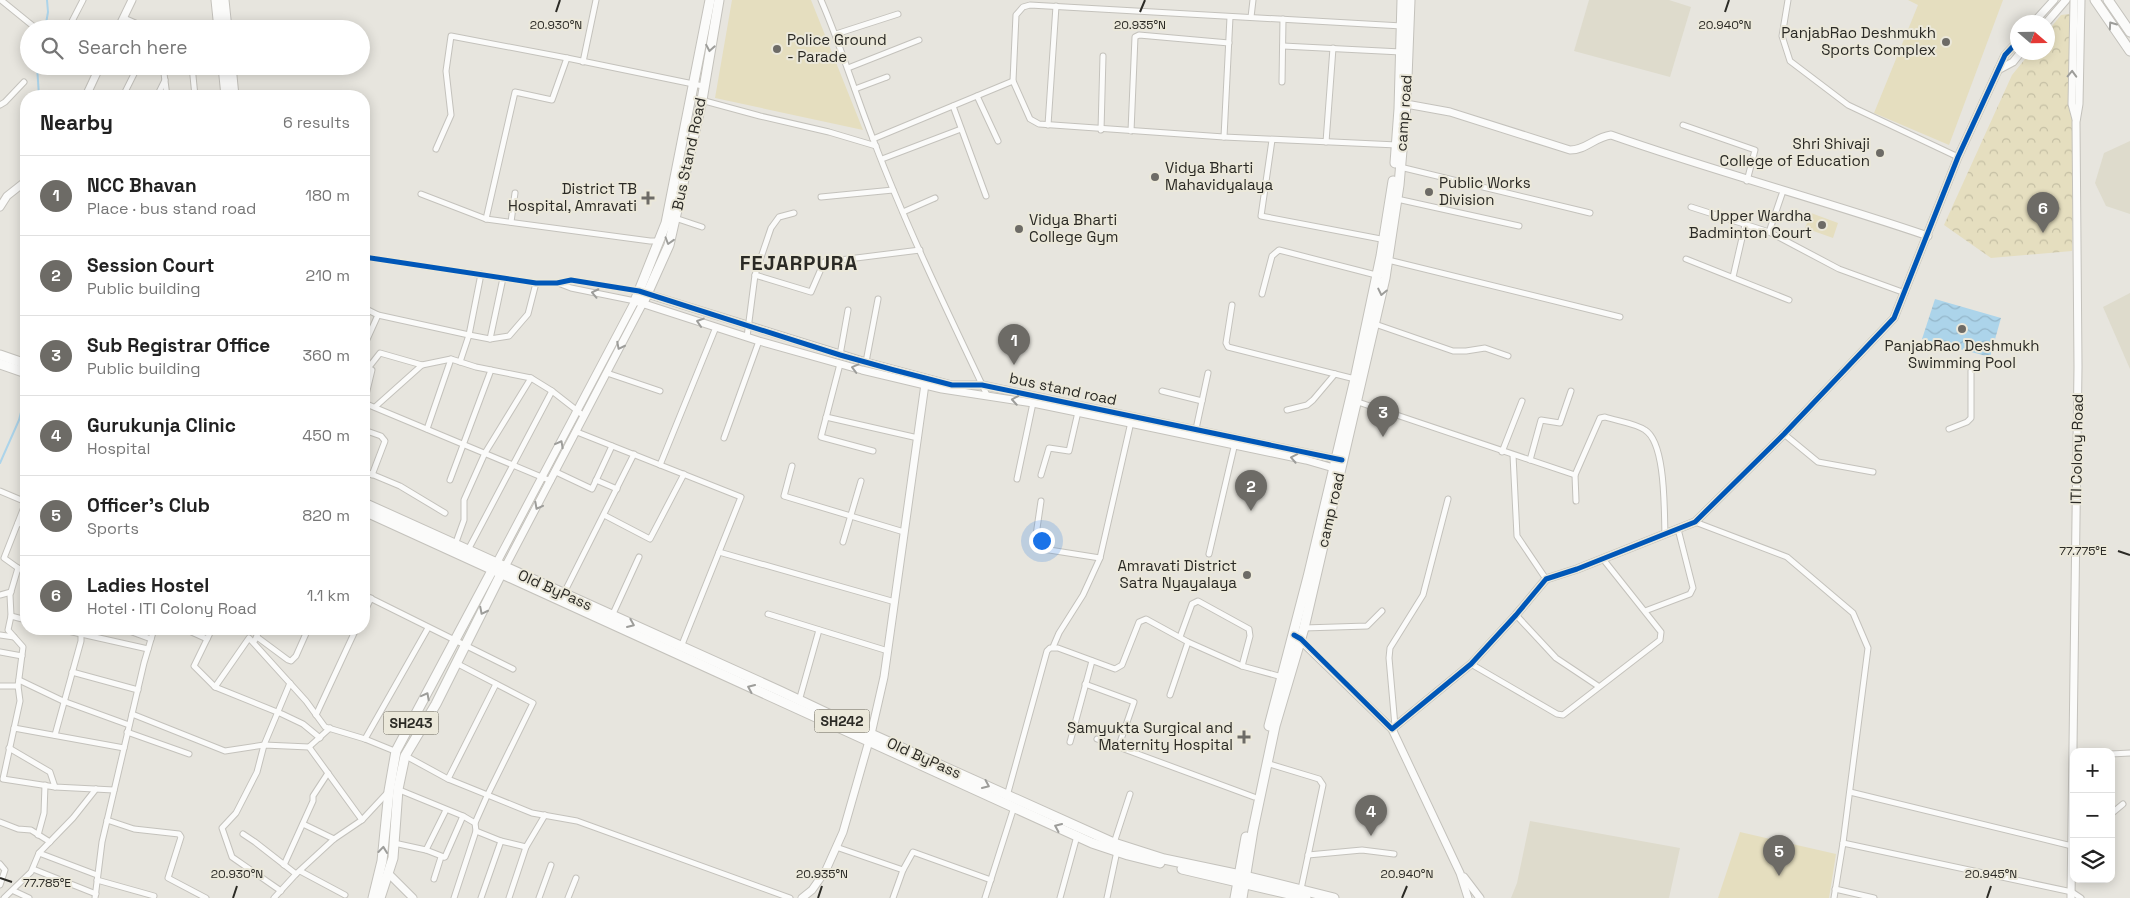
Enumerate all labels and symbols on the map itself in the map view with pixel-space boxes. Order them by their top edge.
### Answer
north arrow [2010,15,2055,60]
text: 20.930°N [530,17,582,33]
text: 20.935°N [1114,17,1166,33]
text: 20.940°N [1699,17,1751,33]
one-way arrow [2109,22,2118,31]
place label: PanjabRao Deshmukh Sports Complex [1781,23,1936,59]
place label: Police Ground - Parade [787,30,887,66]
marker: PanjabRao Deshmukh Sports Complex [1940,36,1952,48]
marker: Police Ground - Parade [771,43,783,55]
one-way arrow [706,44,716,52]
one-way arrow [2067,70,2078,78]
street label: camp road [1391,74,1416,152]
street label: Bus Stand Road [667,96,710,212]
place label: Shri Shivaji College of Education [1720,134,1870,170]
marker: Shri Shivaji College of Education [1874,147,1886,159]
place label: Vidya Bharti Mahavidyalaya [1165,158,1274,194]
marker: Vidya Bharti Mahavidyalaya [1149,171,1161,183]
place label: Public Works Division [1439,173,1531,209]
place label: District TB Hospital, Amravati [508,179,637,215]
marker: Public Works Division [1423,186,1435,198]
marker: District TB Hospital, Amravati [641,191,655,205]
pin: 6 [2027,192,2059,233]
place label: Upper Wardha Badminton Court [1689,206,1812,242]
place label: Vidya Bharti College Gym [1029,210,1118,246]
marker: Upper Wardha Badminton Court [1816,219,1828,231]
marker: Vidya Bharti College Gym [1013,223,1025,235]
one-way arrow [665,236,675,245]
district label: FEJARPURA [740,250,858,276]
one-way arrow [1377,288,1388,296]
one-way arrow [591,289,600,299]
one-way arrow [696,318,704,328]
marker: PanjabRao Deshmukh Swimming Pool [1956,323,1968,335]
pin: 1 [998,324,1030,365]
place label: PanjabRao Deshmukh Swimming Pool [1885,336,2039,372]
one-way arrow [616,341,626,350]
one-way arrow [851,363,860,374]
street label: bus stand road [1008,368,1119,409]
street label: ITI Colony Road [2066,393,2087,505]
one-way arrow [1010,395,1019,406]
pin: 3 [1367,396,1399,437]
one-way arrow [554,440,564,449]
one-way arrow [1289,453,1298,463]
pin: 2 [1235,470,1267,511]
street label: camp road [1313,470,1348,549]
one-way arrow [534,501,544,510]
your location [1029,528,1055,554]
text: 77.775°E [2059,543,2107,559]
place label: Amravati District Satra Nyayalaya [1117,556,1237,592]
street label: Old ByPass [515,565,595,614]
marker: Amravati District Satra Nyayalaya [1241,569,1253,581]
one-way arrow [479,606,489,615]
one-way arrow [626,618,635,629]
one-way arrow [747,683,756,694]
one-way arrow [420,693,430,702]
road number: SH242 [814,709,870,732]
road number: SH243 [384,711,438,734]
place label: Samyukta Surgical and Maternity Hospital [1067,718,1233,754]
marker: Samyukta Surgical and Maternity Hospital [1237,730,1251,744]
street label: Old ByPass [884,733,964,782]
one-way arrow [981,779,990,790]
pin: 4 [1355,795,1387,836]
one-way arrow [1054,823,1063,834]
pin: 5 [1763,835,1795,876]
one-way arrow [378,846,389,854]
text: 20.930°N [211,866,263,882]
text: 20.935°N [796,866,848,882]
text: 20.940°N [1381,866,1433,882]
text: 20.945°N [1965,866,2017,882]
text: 77.785°E [23,875,71,891]

